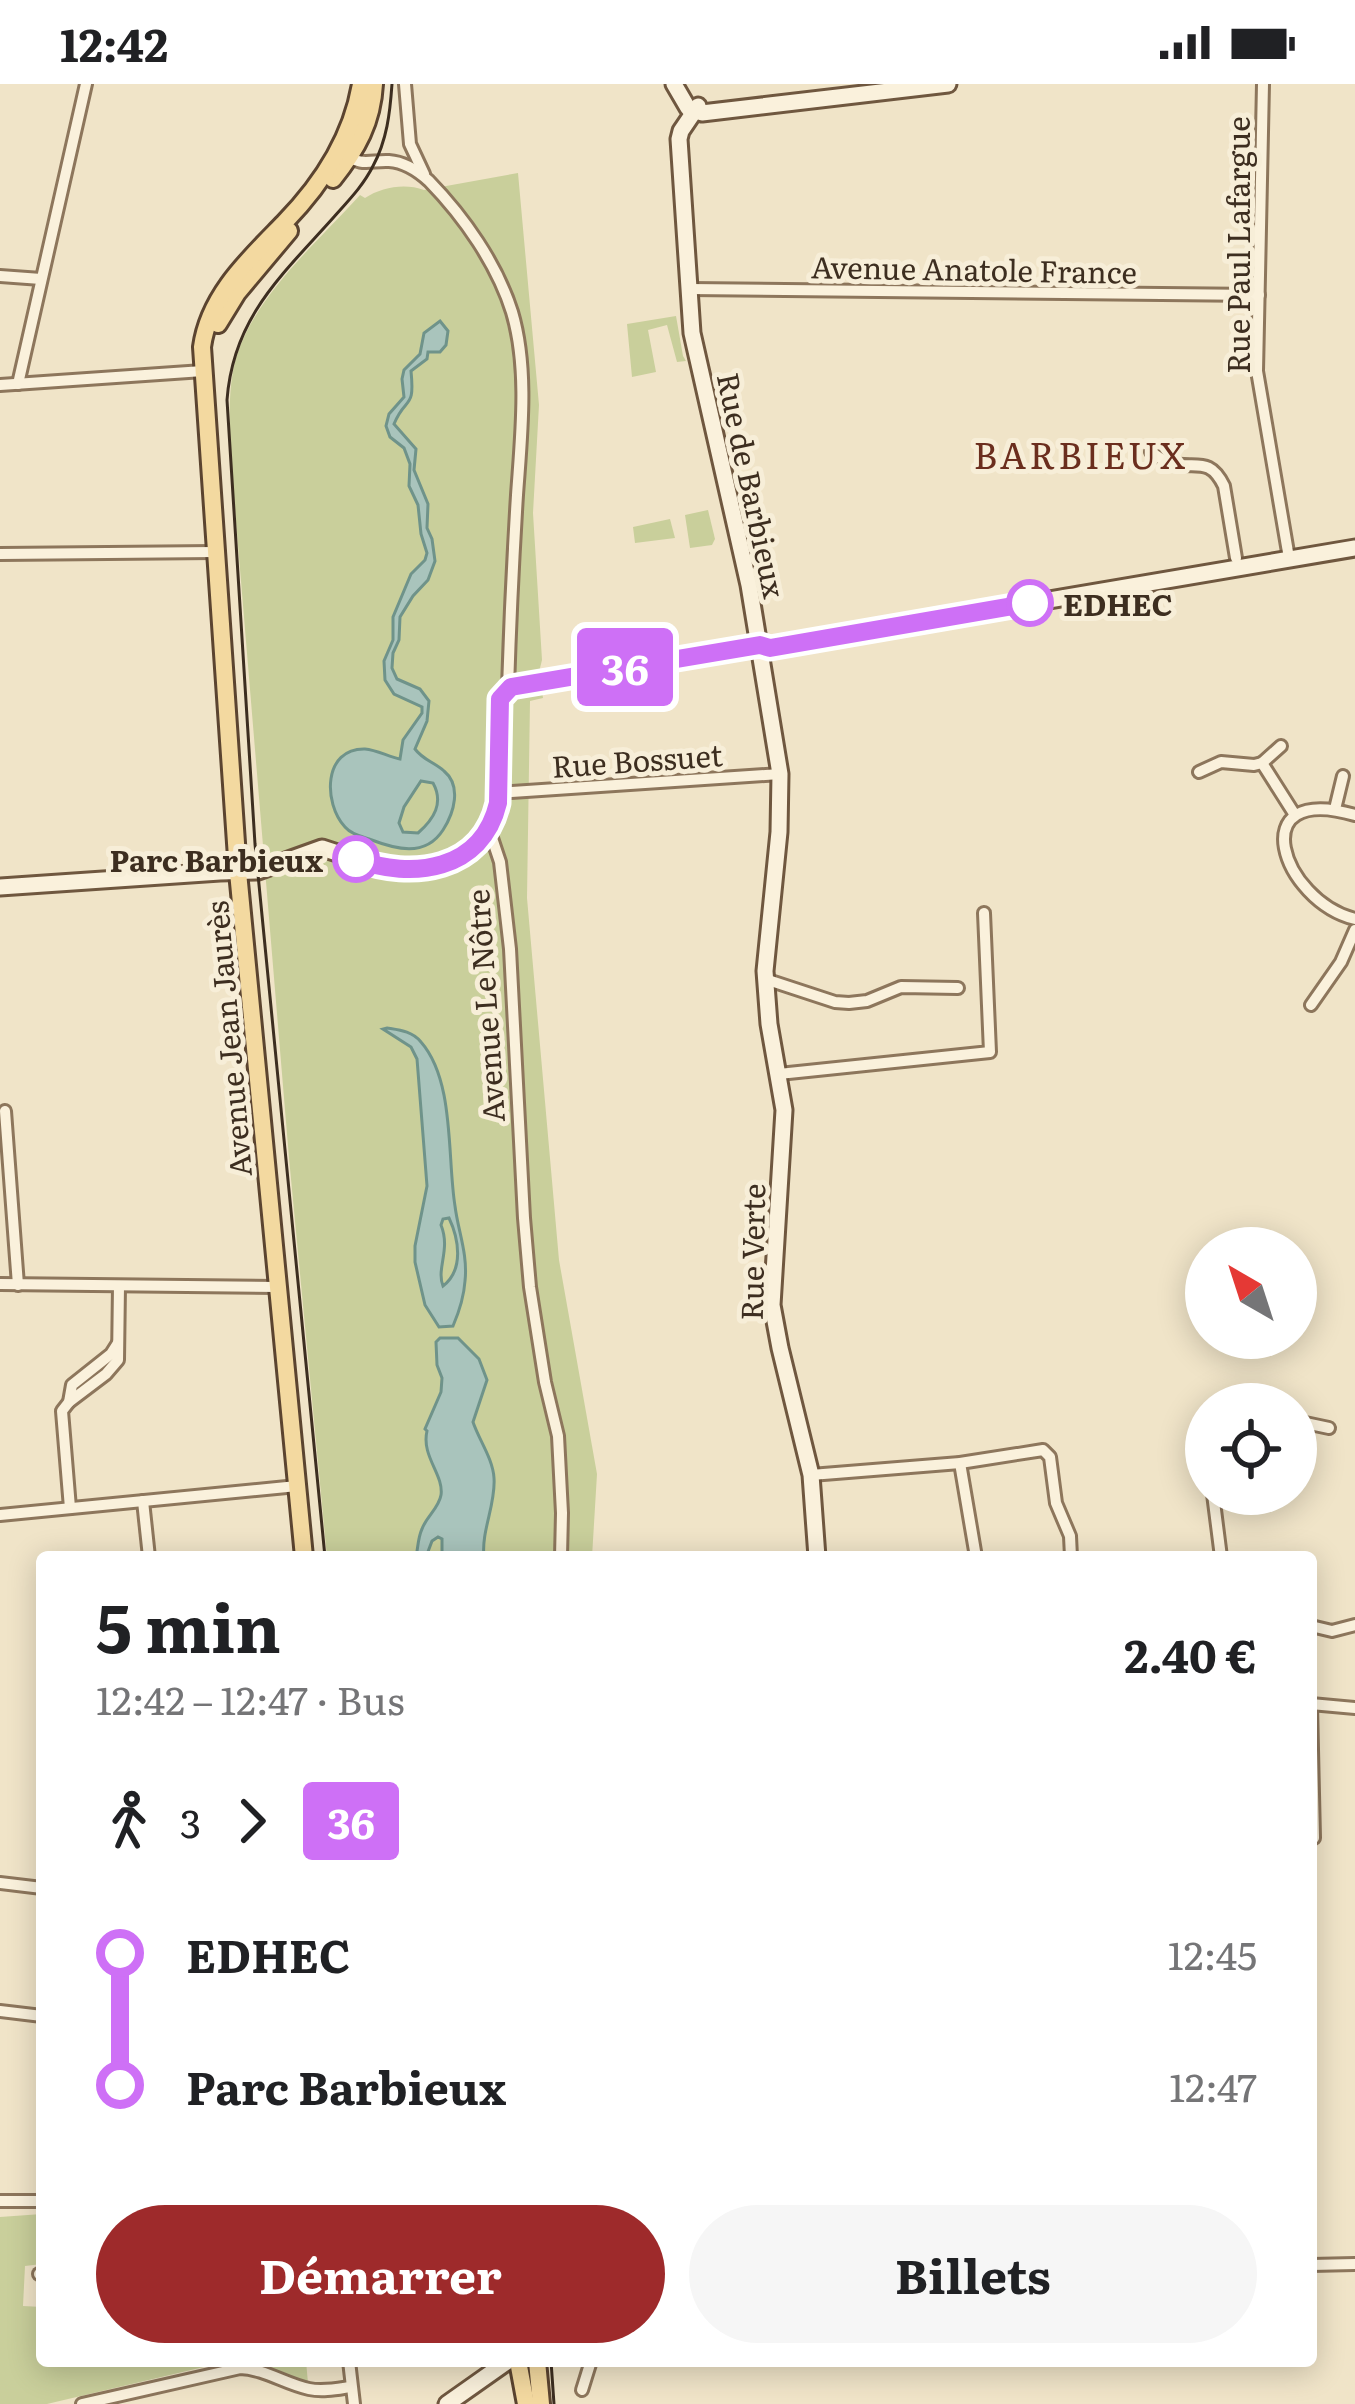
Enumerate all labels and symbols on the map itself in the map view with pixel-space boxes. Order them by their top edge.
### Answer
street label: Rue Paul Lafargue [1215,116,1259,374]
street label: Avenue Anatole France [810,243,1138,293]
street label: Rue de Barbieux [708,368,798,602]
district label: BARBIEUX [973,427,1189,480]
marker: EDHEC [1008,581,1052,625]
place label: EDHEC [1063,581,1173,625]
line badge: 36 [571,628,679,706]
street label: Rue Bossuet [550,731,724,787]
place label: Parc Barbieux [110,837,323,881]
marker: Parc Barbieux [334,837,378,881]
street label: Avenue Le Nôtre [454,888,514,1124]
street label: Avenue Jean Jaurès [193,899,261,1179]
street label: Rue Verte [728,1183,774,1321]
north arrow [1185,1227,1317,1359]

